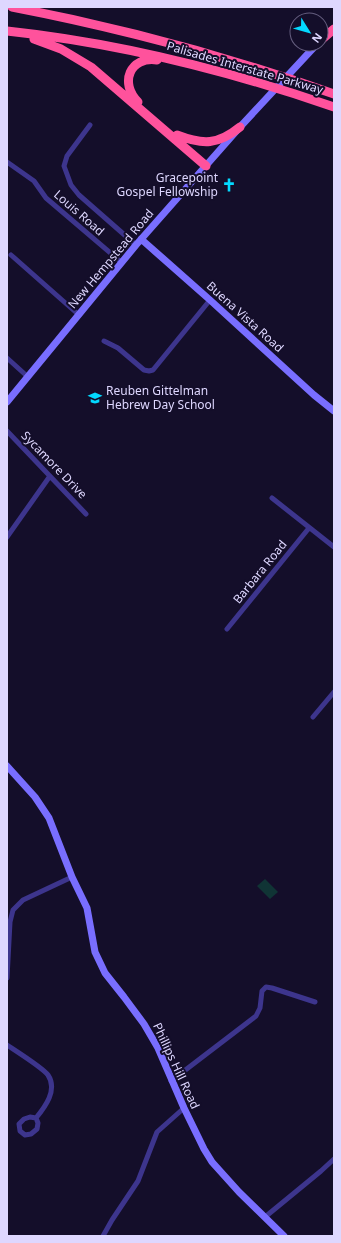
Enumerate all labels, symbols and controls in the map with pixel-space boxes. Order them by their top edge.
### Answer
north arrow [289,12,329,52]
text: N [309,30,326,46]
street label: Palisades Interstate Parkway [165,37,326,98]
place label: Gracepoint Gospel Fellowship [117,169,219,200]
church icon: Gracepoint Gospel Fellowship [221,177,237,193]
street label: Louis Road [50,186,108,239]
street label: New Hempstead Road [64,205,157,312]
street label: Buena Vista Road [203,277,288,356]
place label: Reuben Gittelman Hebrew Day School [106,382,215,413]
school or university icon: Reuben Gittelman Hebrew Day School [87,390,103,406]
street label: Sycamore Drive [18,427,91,502]
street label: Barbara Road [229,536,290,607]
street label: Phillips Hill Road [149,1020,204,1112]

